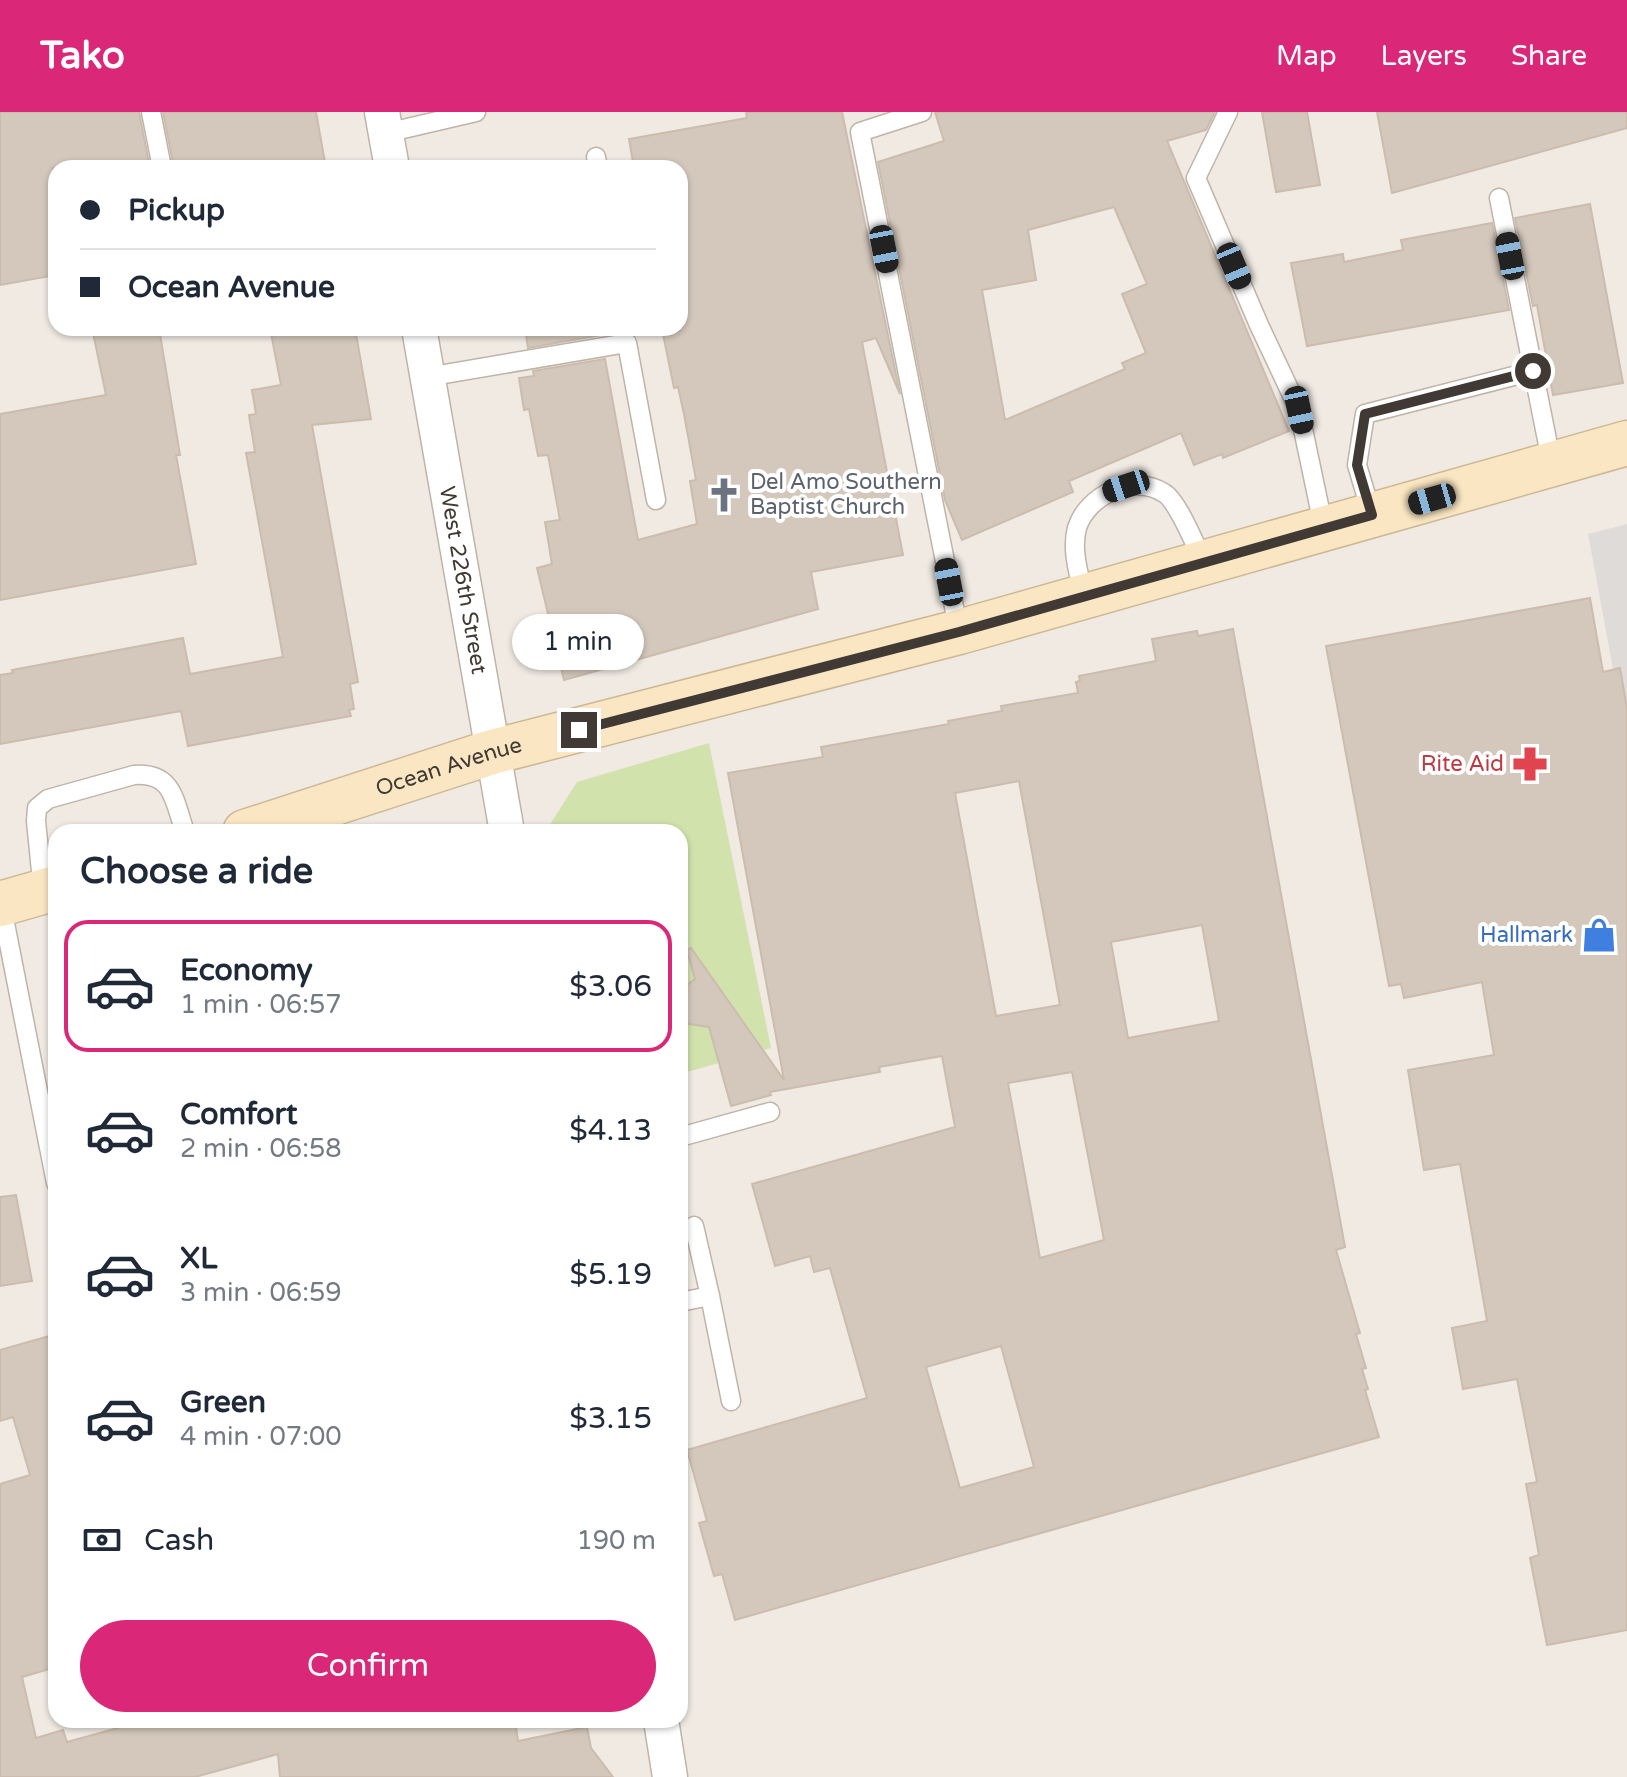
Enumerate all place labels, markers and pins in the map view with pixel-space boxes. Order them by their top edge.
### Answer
place label: Del Amo Southern Baptist Church [750,469,942,520]
church icon: Del Amo Southern Baptist Church [705,476,743,514]
pharmacy icon: Rite Aid [1511,745,1549,783]
place label: Rite Aid [1421,751,1504,777]
shop icon: Hallmark [1580,916,1618,954]
place label: Hallmark [1480,922,1573,948]

